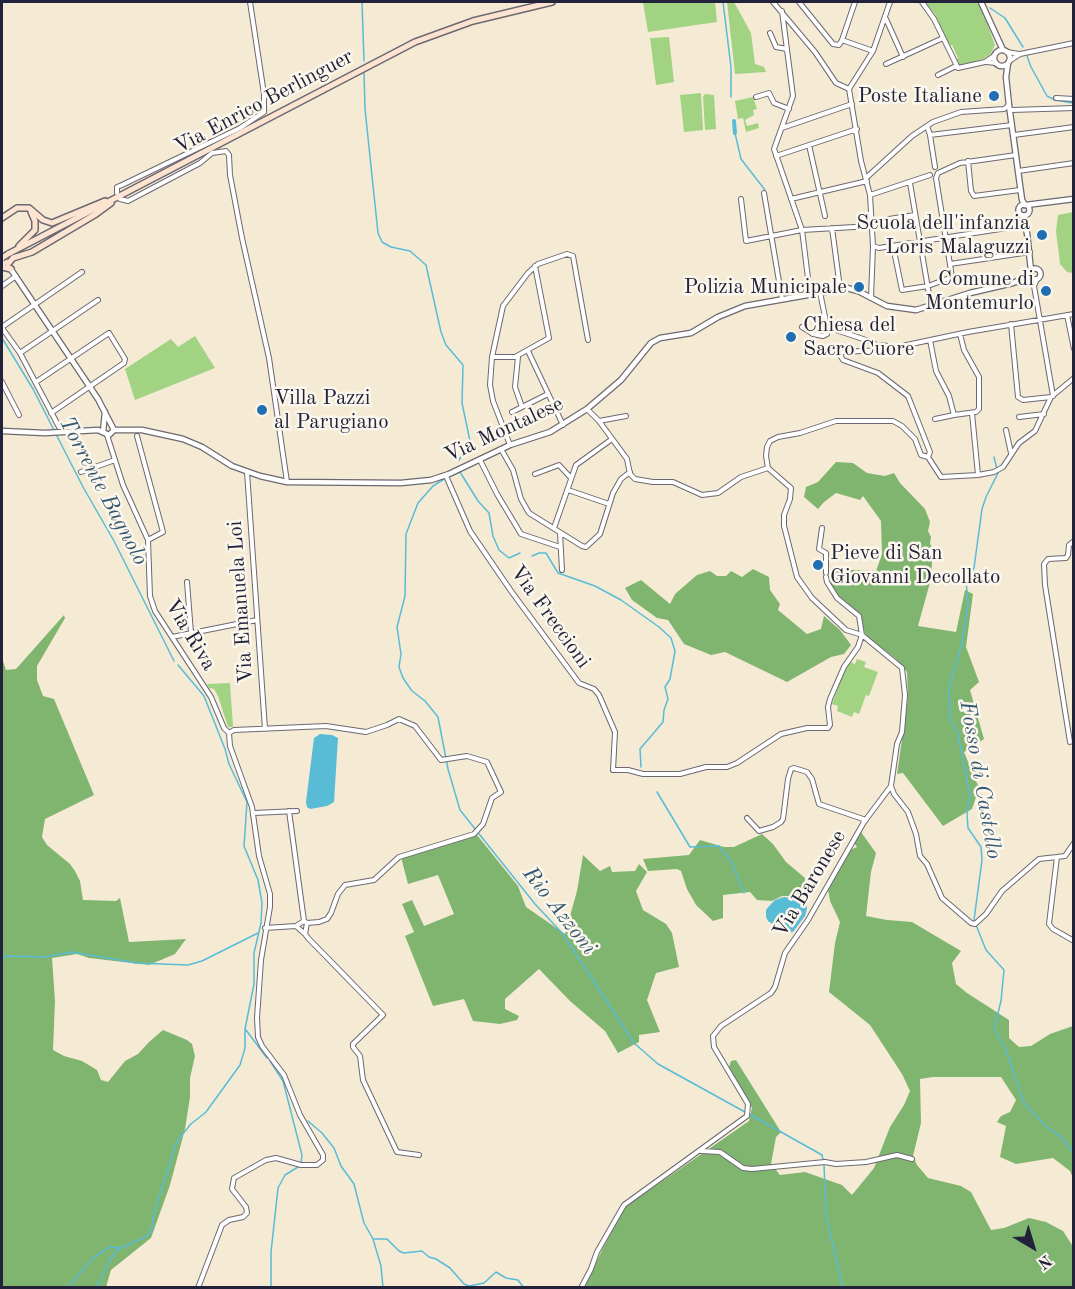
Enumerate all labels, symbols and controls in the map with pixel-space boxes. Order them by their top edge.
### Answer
street label: Via Enrico Berlinguer [170,44,358,160]
place label: Poste Italiane [858,83,982,109]
marker: Poste Italiane [987,89,1001,103]
place label: Scuola dell'infanzia Loris Malaguzzi [856,210,1030,260]
marker: Scuola dell'infanzia Loris Malaguzzi [1035,228,1049,242]
place label: Comune di Montemurlo [925,266,1034,316]
place label: Polizia Municipale [684,274,847,300]
marker: Polizia Municipale [852,280,866,294]
marker: Comune di Montemurlo [1039,284,1053,298]
place label: Chiesa del Sacro Cuore [803,312,914,362]
marker: Chiesa del Sacro Cuore [784,330,798,344]
place label: Villa Pazzi al Parugiano [274,385,389,435]
street label: Via Montalese [440,391,568,469]
marker: Villa Pazzi al Parugiano [255,403,269,417]
water label: Torrente Bagnolo [53,412,153,570]
street label: Via Emanuela Loi [223,520,259,684]
place label: Pieve di San Giovanni Decollato [830,540,1000,590]
marker: Pieve di San Giovanni Decollato [811,558,825,572]
street label: Via Freccioni [504,561,596,673]
street label: Via Riva [159,595,221,675]
water label: Fosso di Castello [953,699,1007,861]
street label: Via Baronese [768,826,852,942]
water label: Rio Azzoni [516,862,602,960]
north arrow [1003,1217,1063,1277]
text: N [1034,1251,1054,1271]

